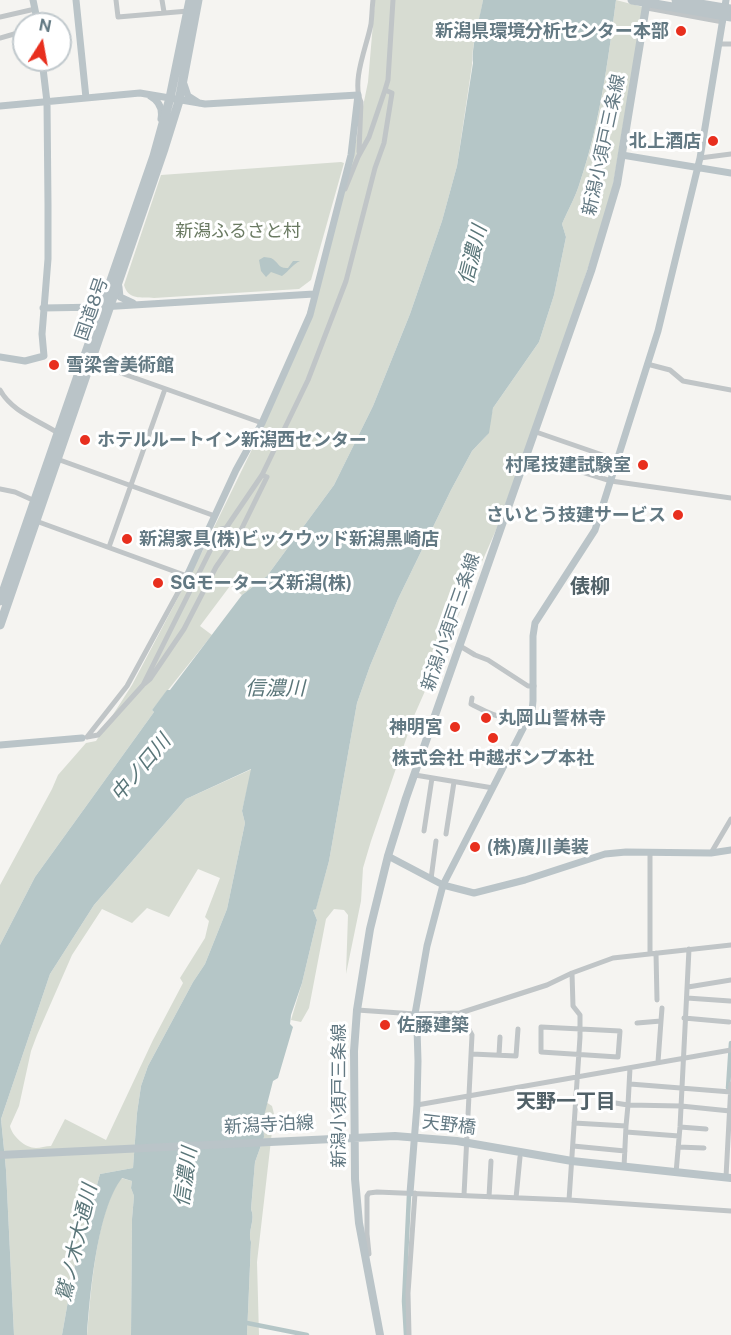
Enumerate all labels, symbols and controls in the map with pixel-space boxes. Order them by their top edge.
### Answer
north arrow [12,12,72,72]
text: N [37,15,53,36]
place label: 新潟県環境分析センター本部 [435,20,669,42]
marker: 新潟県環境分析センター本部 [674,24,688,38]
street label: 新潟小須戸三条線 [578,72,630,218]
place label: 北上酒店 [629,130,701,152]
marker: 北上酒店 [706,134,720,148]
park label: 新潟ふるさと村 [175,220,301,242]
water label: 信濃川 [454,223,492,287]
street label: 国道8号 [71,274,113,344]
place label: 雪梁舎美術館 [66,354,174,376]
marker: 雪梁舎美術館 [47,358,61,372]
place label: ホテルルートイン新潟西センター [97,429,367,451]
marker: ホテルルートイン新潟西センター [78,433,92,447]
place label: 村尾技建試験室 [505,454,631,476]
marker: 村尾技建試験室 [636,458,650,472]
place label: さいとう技建サービス [486,504,666,526]
marker: さいとう技建サービス [671,508,685,522]
place label: 新潟家具(株)ビックウッド新潟黒崎店 [139,528,439,550]
marker: 新潟家具(株)ビックウッド新潟黒崎店 [120,532,134,546]
street label: 新潟小須戸三条線 [417,550,485,694]
place label: SGモーターズ新潟(株) [170,572,352,594]
district label: 俵柳 [570,575,610,599]
marker: SGモーターズ新潟(株) [151,576,165,590]
water label: 信濃川 [245,677,305,701]
place label: 丸岡山誓林寺 [498,707,606,729]
marker: 丸岡山誓林寺 [479,711,493,725]
place label: 神明宮 [389,716,443,738]
marker: 神明宮 [448,720,462,734]
water label: 中ノ口川 [106,730,176,806]
marker: 株式会社 中越ポンプ本社 [486,731,500,745]
place label: 株式会社 中越ポンプ本社 [392,747,594,769]
place label: (株)廣川美装 [487,836,589,858]
marker: (株)廣川美装 [468,840,482,854]
place label: 佐藤建築 [397,1014,469,1036]
marker: 佐藤建築 [378,1018,392,1032]
street label: 新潟小須戸三条線 [328,1024,350,1168]
district label: 天野一丁目 [516,1090,616,1114]
street label: 天野橋 [421,1111,477,1139]
street label: 新潟寺泊線 [223,1112,315,1138]
water label: 信濃川 [170,1146,202,1208]
water label: 鷲ノ木大通川 [52,1182,102,1304]

